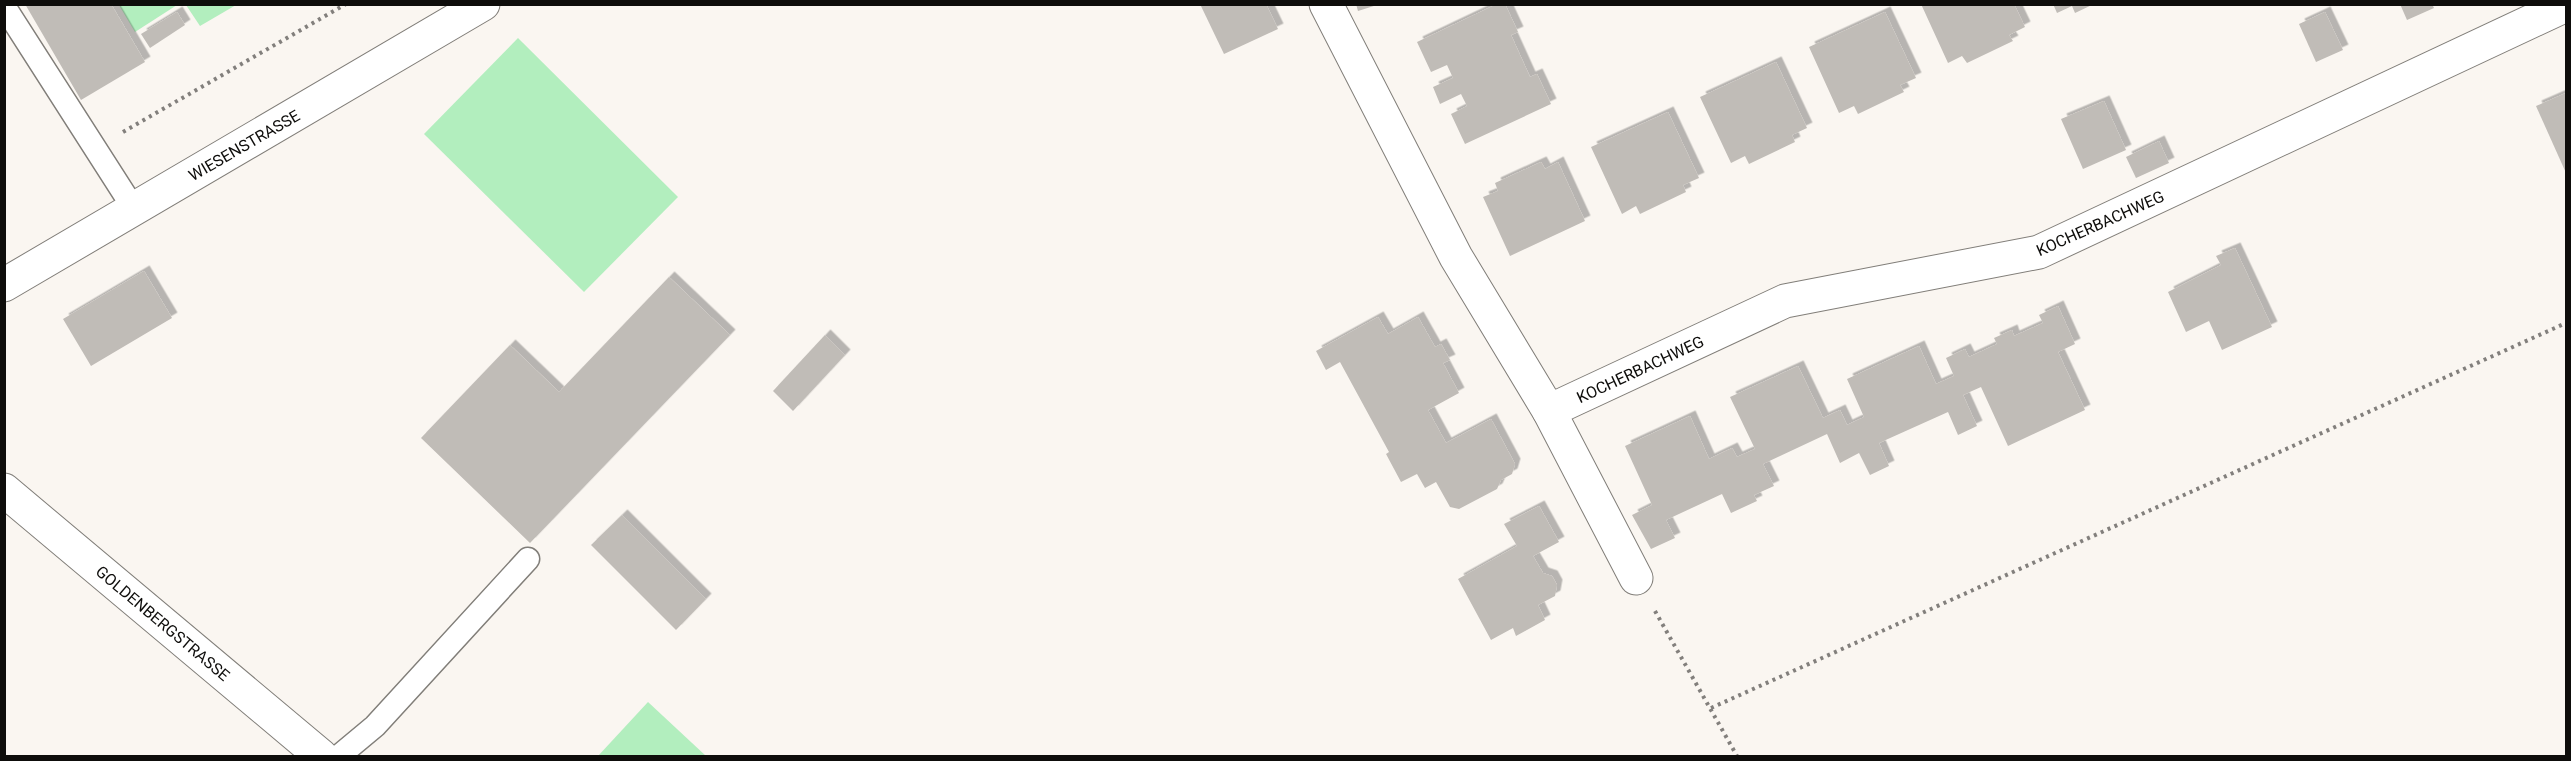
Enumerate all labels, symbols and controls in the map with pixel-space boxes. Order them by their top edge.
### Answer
street label: WIESENSTRASSE [185,106,303,185]
street label: KOCHERBACHWEG [2033,187,2167,260]
street label: KOCHERBACHWEG [1574,332,1707,407]
street label: GOLDENBERGSTRASSE [92,562,233,685]

